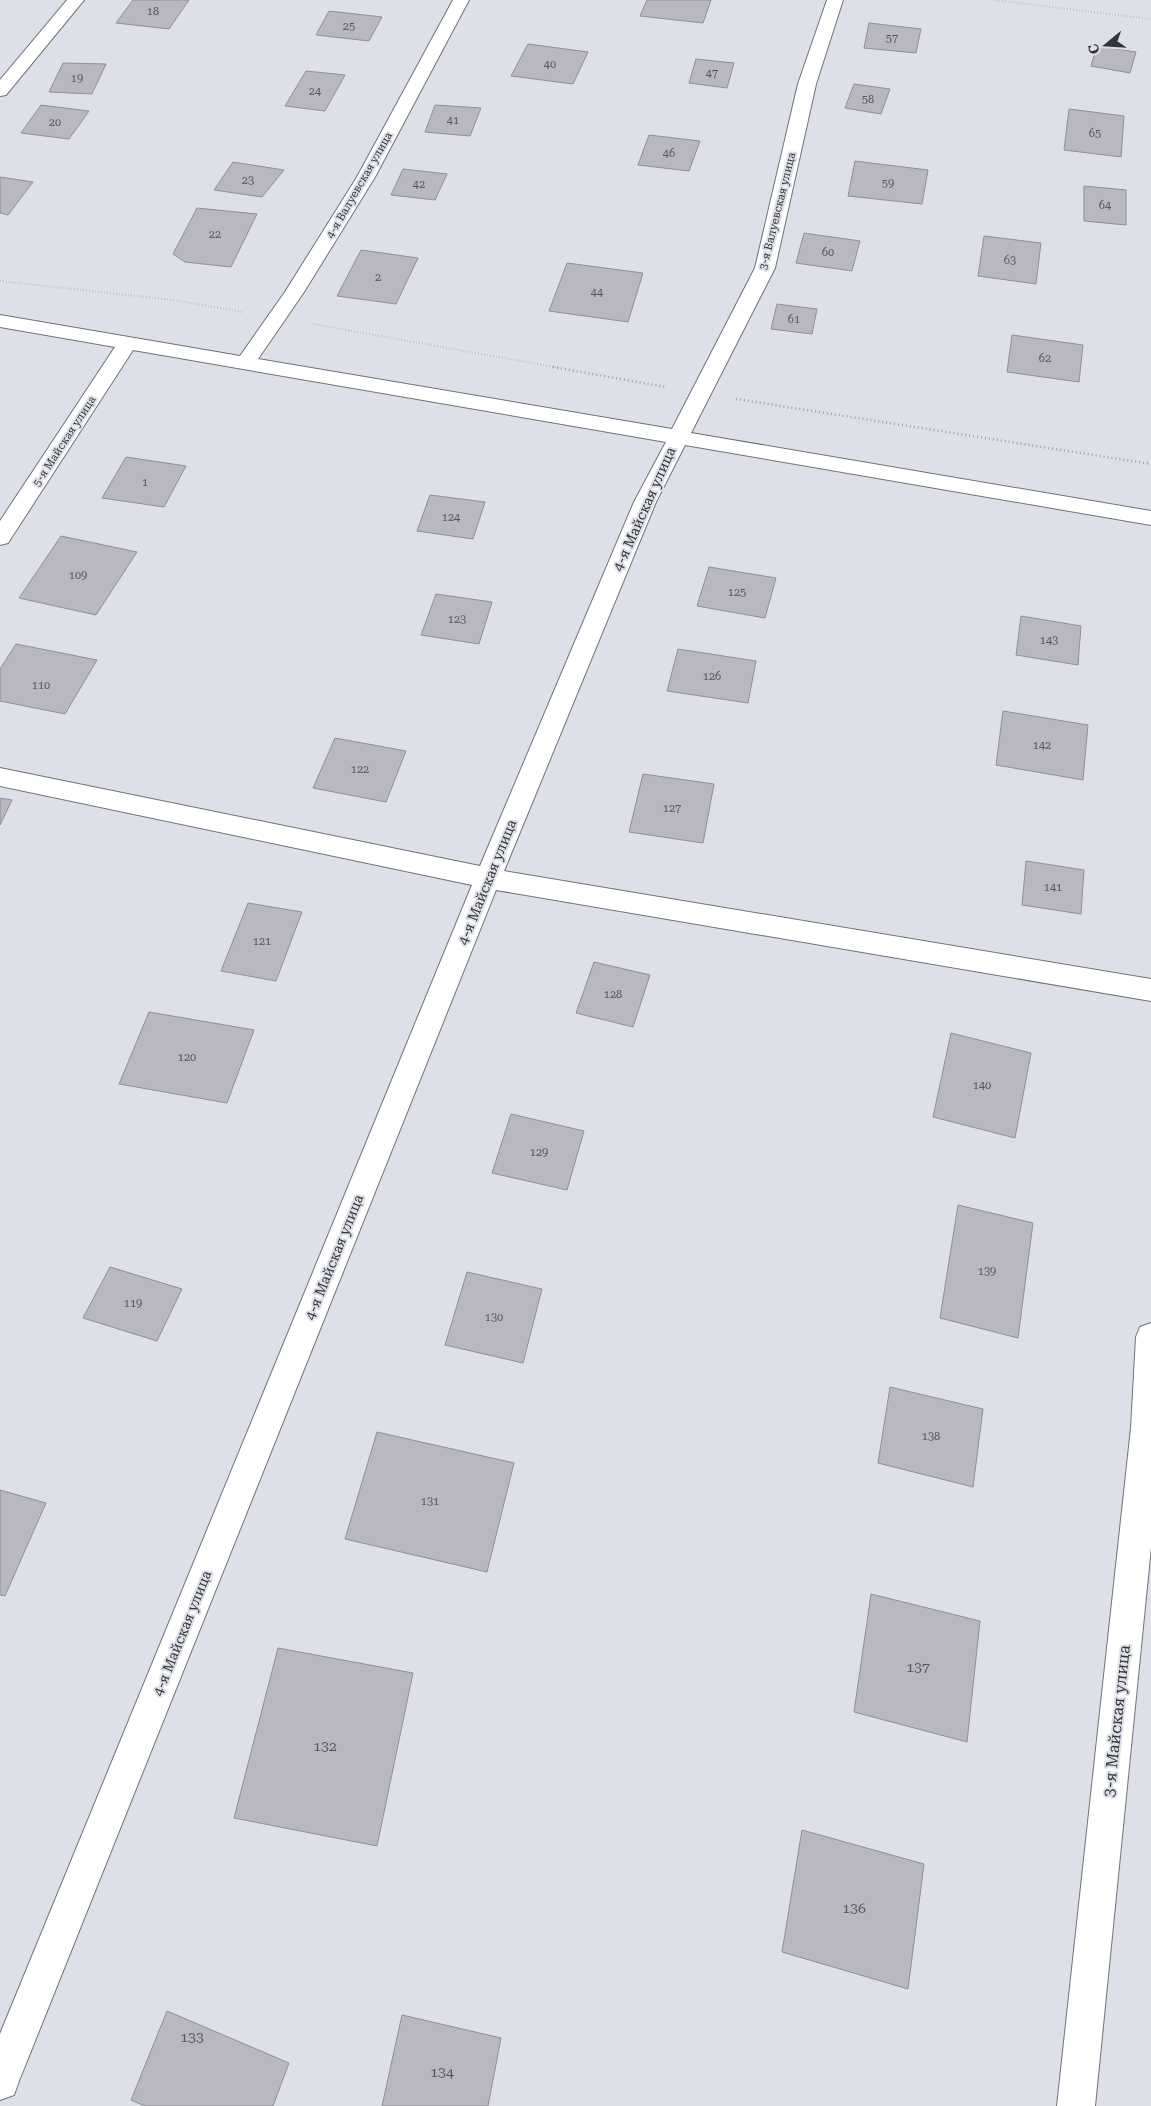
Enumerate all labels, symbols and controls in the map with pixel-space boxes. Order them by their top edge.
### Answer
house number: 18 [147,5,159,18]
house number: 25 [343,20,355,33]
north arrow [1081,20,1131,70]
house number: 57 [886,32,898,45]
text: С [1084,42,1103,56]
house number: 40 [544,58,556,71]
house number: 47 [706,67,718,80]
house number: 19 [71,72,83,85]
house number: 24 [309,85,322,98]
house number: 58 [862,93,874,106]
house number: 41 [447,114,459,127]
house number: 20 [49,116,61,129]
house number: 65 [1089,127,1101,140]
street label: 4-я Валуевская улица [324,130,395,241]
house number: 46 [663,147,675,160]
street label: 3-я Валуевская улица [757,151,798,271]
house number: 23 [242,174,254,187]
house number: 59 [882,177,894,190]
house number: 42 [413,178,425,191]
house number: 64 [1099,199,1112,212]
house number: 22 [209,228,221,241]
house number: 60 [822,246,834,259]
house number: 63 [1004,254,1016,267]
house number: 2 [375,271,381,284]
house number: 44 [591,286,604,299]
house number: 61 [788,313,800,326]
house number: 62 [1039,352,1051,365]
street label: 5-я Майская улица [30,394,99,489]
street label: 4-я Майская улица [609,444,679,573]
house number: 1 [142,476,148,489]
house number: 124 [442,511,461,524]
house number: 109 [69,569,87,582]
house number: 125 [728,586,746,599]
house number: 123 [448,613,466,626]
house number: 143 [1040,634,1058,647]
house number: 126 [703,670,721,683]
house number: 110 [32,679,50,692]
house number: 142 [1033,739,1051,752]
house number: 122 [351,763,369,776]
house number: 127 [663,802,681,815]
street label: 4-я Майская улица [455,817,520,947]
house number: 141 [1044,881,1062,894]
house number: 121 [253,935,271,948]
house number: 128 [604,988,622,1001]
house number: 120 [178,1051,196,1064]
house number: 140 [973,1079,991,1092]
house number: 129 [530,1146,548,1159]
street label: 4-я Майская улица [302,1192,367,1322]
house number: 139 [978,1265,996,1278]
house number: 119 [124,1297,142,1310]
house number: 130 [485,1311,503,1324]
house number: 138 [922,1430,940,1443]
house number: 131 [421,1495,439,1508]
street label: 4-я Майская улица [150,1568,215,1698]
street label: 3-я Майская улица [1099,1644,1134,1798]
house number: 137 [906,1659,930,1675]
house number: 132 [313,1738,337,1754]
house number: 136 [842,1900,866,1916]
house number: 133 [180,2029,204,2045]
house number: 134 [430,2064,454,2080]

